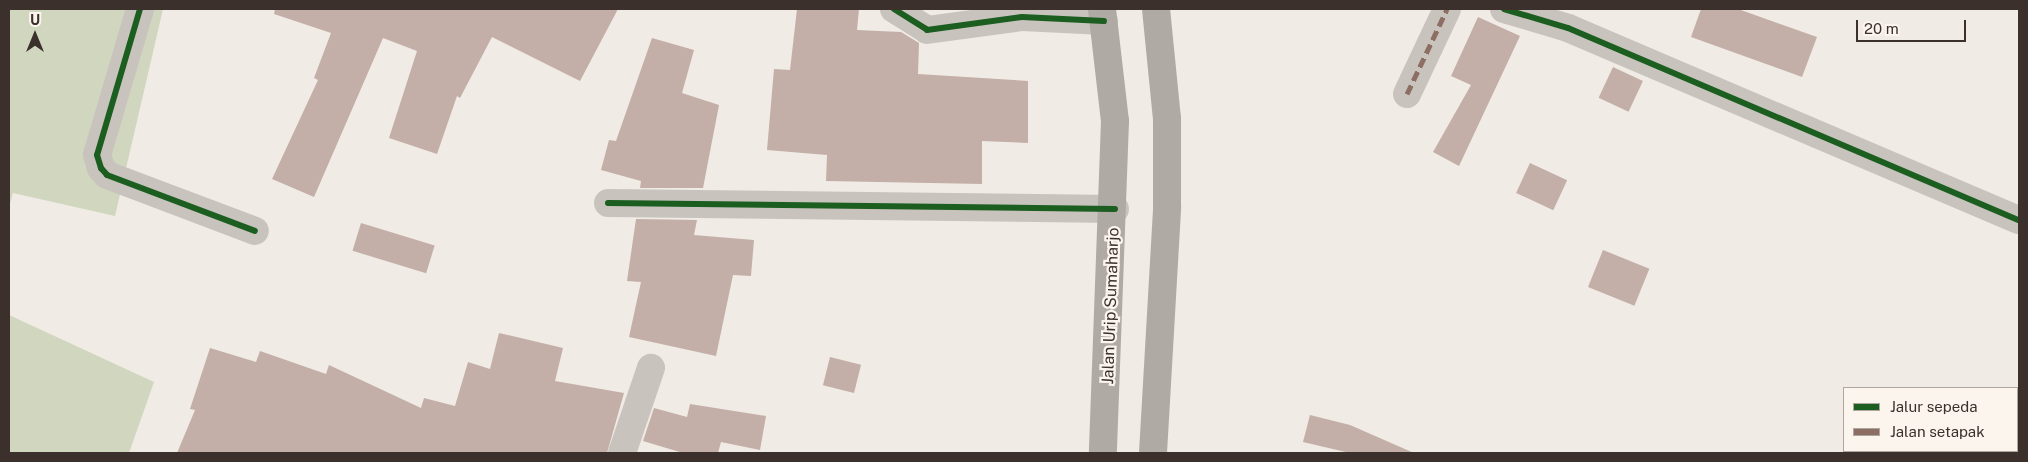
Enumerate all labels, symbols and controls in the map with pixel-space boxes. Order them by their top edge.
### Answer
north arrow [10,10,60,60]
scale bar [1858,10,1968,42]
text: U [30,12,40,28]
text: 20 m [1864,20,1899,37]
street label: Jalan Urip Sumaharjo [1099,227,1123,385]
legend [1843,387,2018,452]
text: Jalur sepeda [1890,398,1978,415]
text: Jalan setapak [1890,423,1985,440]

